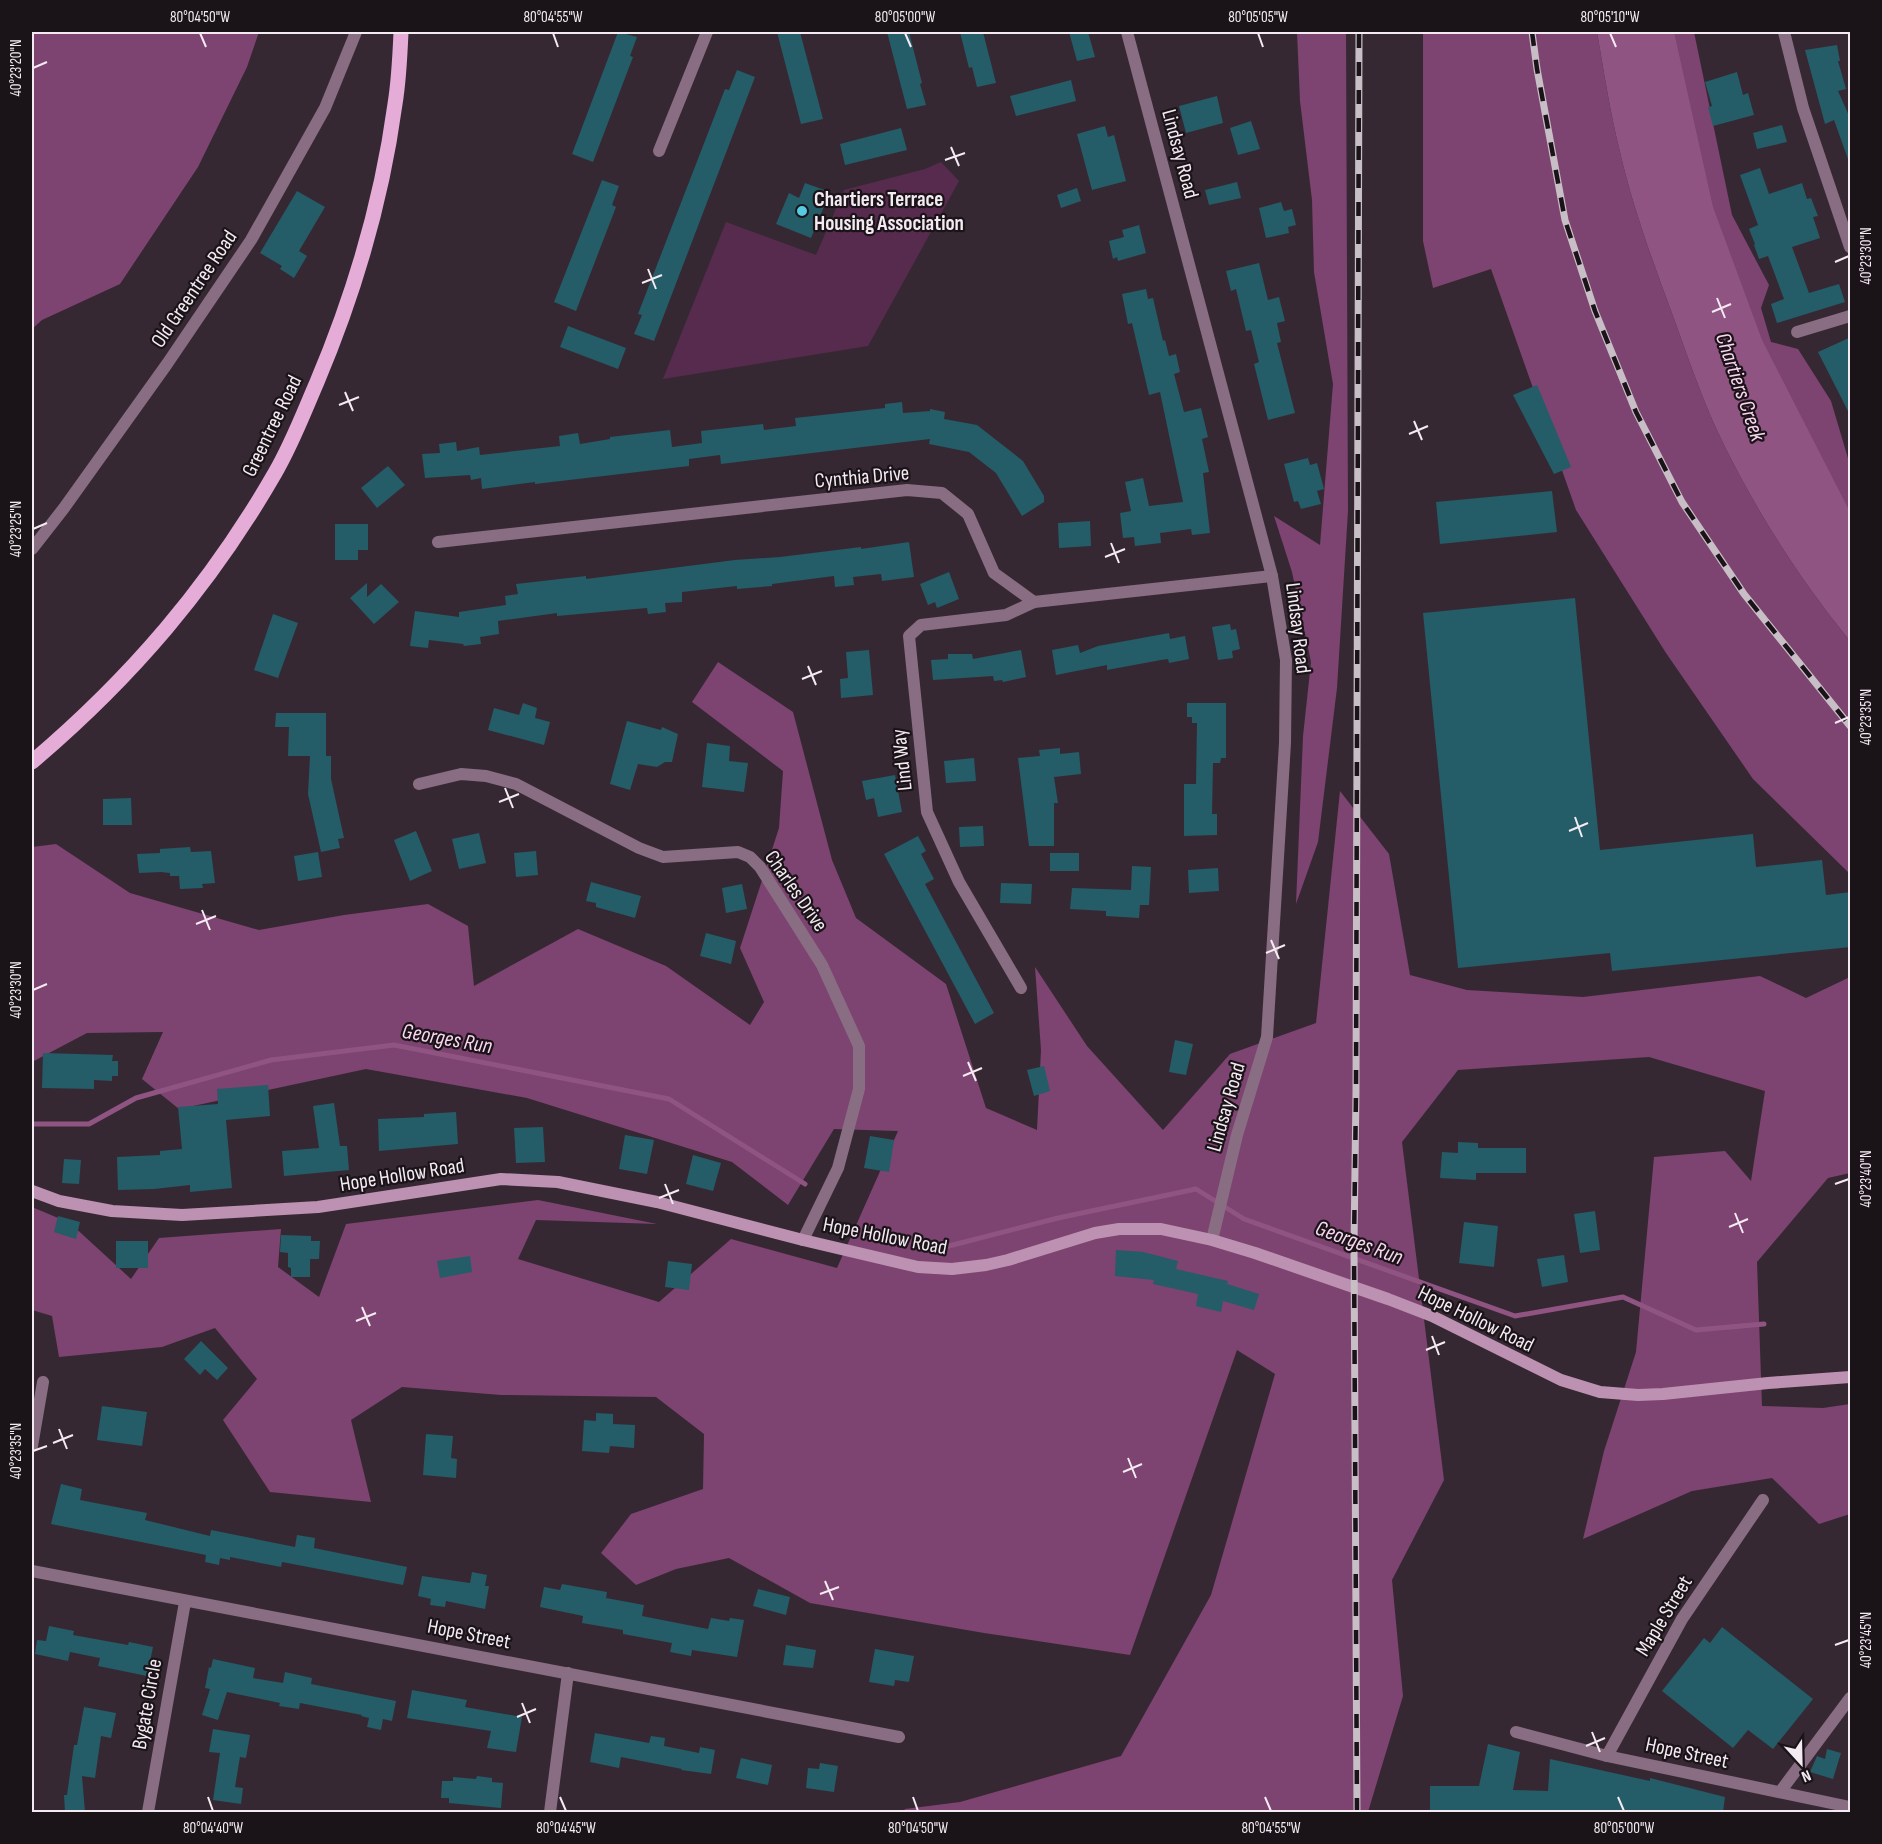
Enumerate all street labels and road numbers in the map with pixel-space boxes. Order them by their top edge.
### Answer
street label: Lindsay Road [1156,107,1204,201]
street label: Old Greentree Road [146,226,242,352]
street label: Greentree Road [237,371,307,481]
street label: Cynthia Drive [814,460,910,494]
street label: Lindsay Road [1280,581,1316,675]
street label: Lind Way [886,728,918,792]
street label: Charles Drive [759,846,833,936]
street label: Lindsay Road [1201,1060,1251,1154]
street label: Hope Hollow Road [338,1153,466,1197]
street label: Hope Hollow Road [821,1212,949,1260]
street label: Hope Hollow Road [1414,1280,1538,1358]
street label: Maple Street [1630,1571,1698,1661]
street label: Hope Street [425,1614,513,1654]
street label: Bygate Circle [127,1657,167,1751]
street label: Hope Street [1643,1732,1731,1774]

